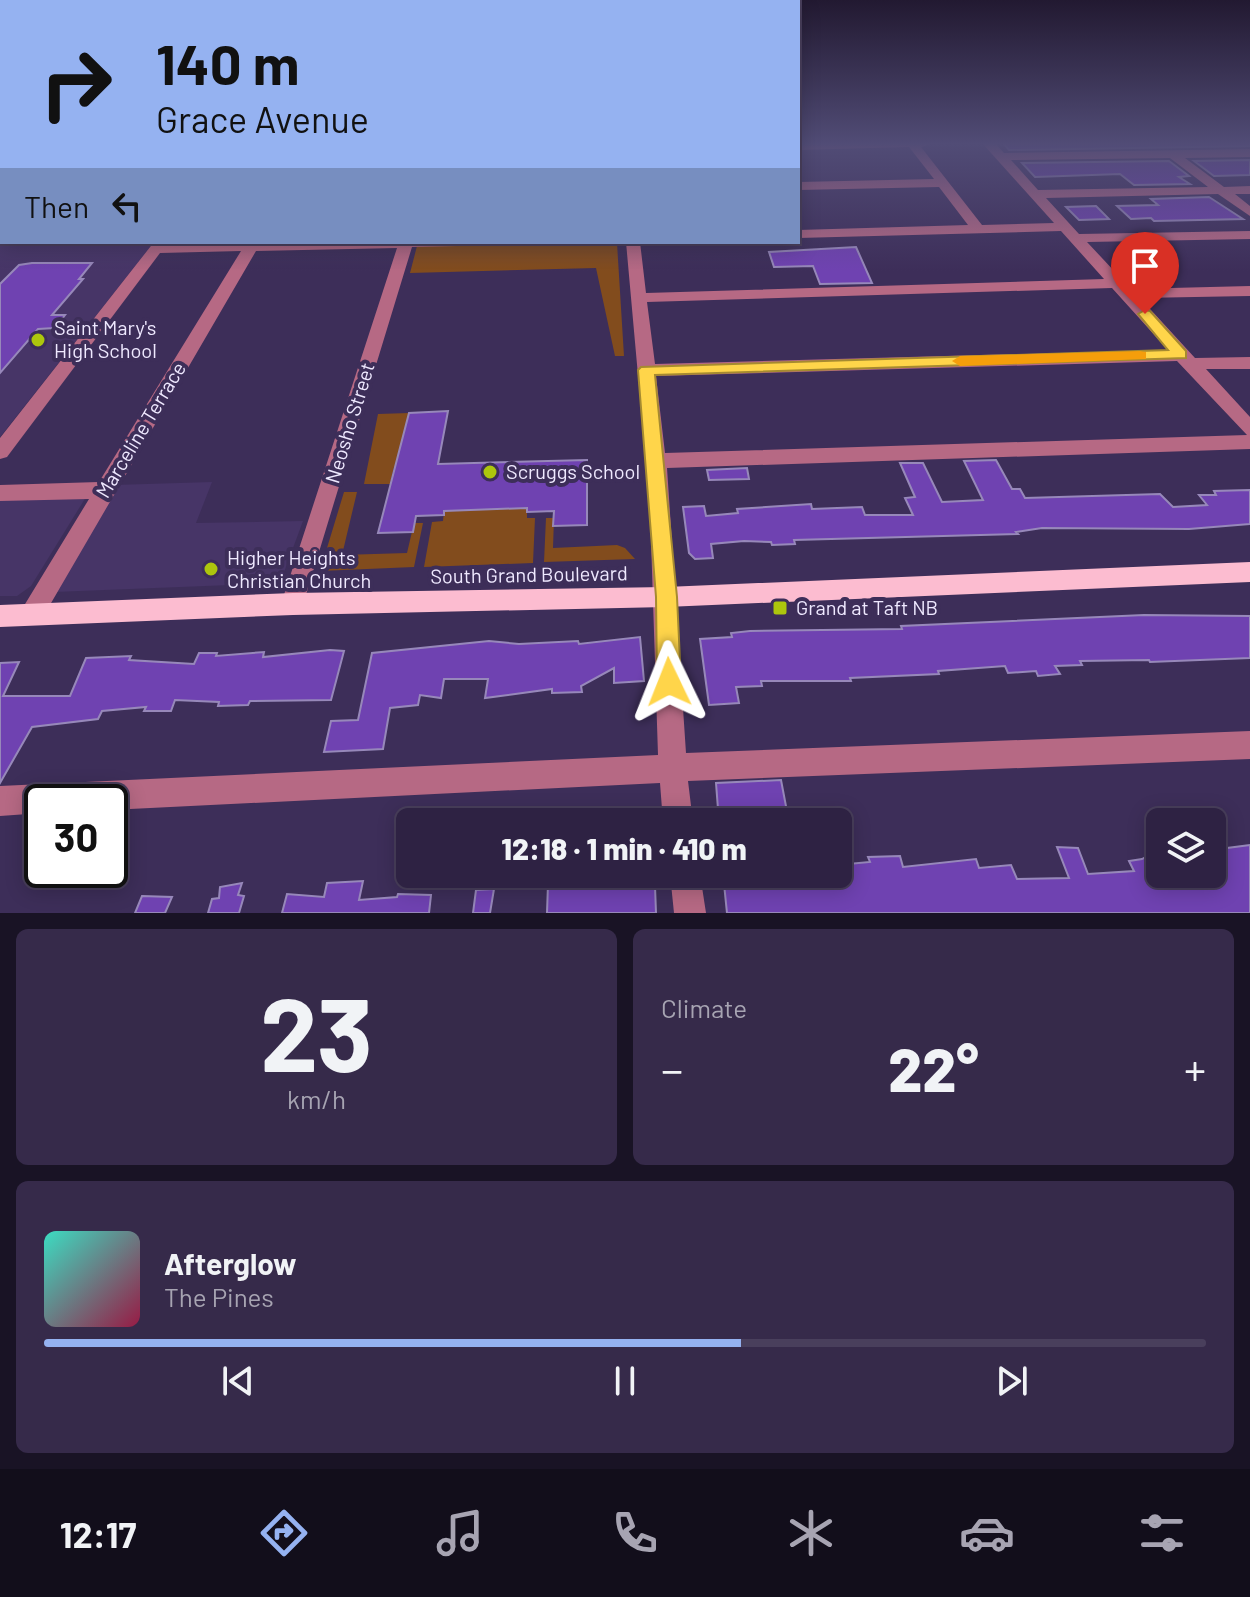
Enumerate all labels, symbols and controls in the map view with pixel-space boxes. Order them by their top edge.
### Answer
text: 140 m [156,29,300,96]
icon: right [24,32,128,136]
text: Grace Avenue [156,97,369,140]
icon: left [105,184,149,228]
text: Then [24,188,89,224]
pin [1111,232,1179,314]
icon: arrive [1123,244,1167,288]
place label: Saint Mary's High School [54,315,157,362]
marker: Saint Mary's High School [29,331,47,349]
street label: Marceline Terrace [90,357,190,502]
street label: Neosho Street [319,360,379,486]
place label: Scruggs School [506,459,640,483]
marker: Scruggs School [481,463,499,481]
place label: Higher Heights Christian Church [227,545,371,592]
marker: Higher Heights Christian Church [202,560,220,578]
street label: South Grand Boulevard [430,560,628,588]
place label: Grand at Taft NB [796,595,938,619]
marker: Grand at Taft NB [771,599,789,617]
position arrow [627,640,711,724]
speed limit sign: 30 [24,784,128,888]
map controls [1146,808,1226,888]
button: layers [1146,808,1226,888]
text: 12:18 · 1 min · 410 m [501,830,747,866]
text: 23 [260,968,373,1093]
text: Climate [661,992,747,1023]
text: 22° [888,1032,979,1104]
text: − [661,1042,683,1095]
text: + [1184,1042,1206,1095]
text: km/h [287,1083,346,1114]
text: Afterglow [164,1245,297,1281]
text: The Pines [164,1281,274,1312]
icon: previous [216,1359,260,1403]
icon: pause [603,1359,647,1403]
icon: next [990,1359,1034,1403]
icon: directions [256,1505,312,1561]
icon: music [432,1505,488,1561]
icon: phone [607,1505,663,1561]
icon: climate [783,1505,839,1561]
icon: car [959,1505,1015,1561]
icon: filters [1134,1505,1190,1561]
text: 12:17 [60,1512,136,1555]

